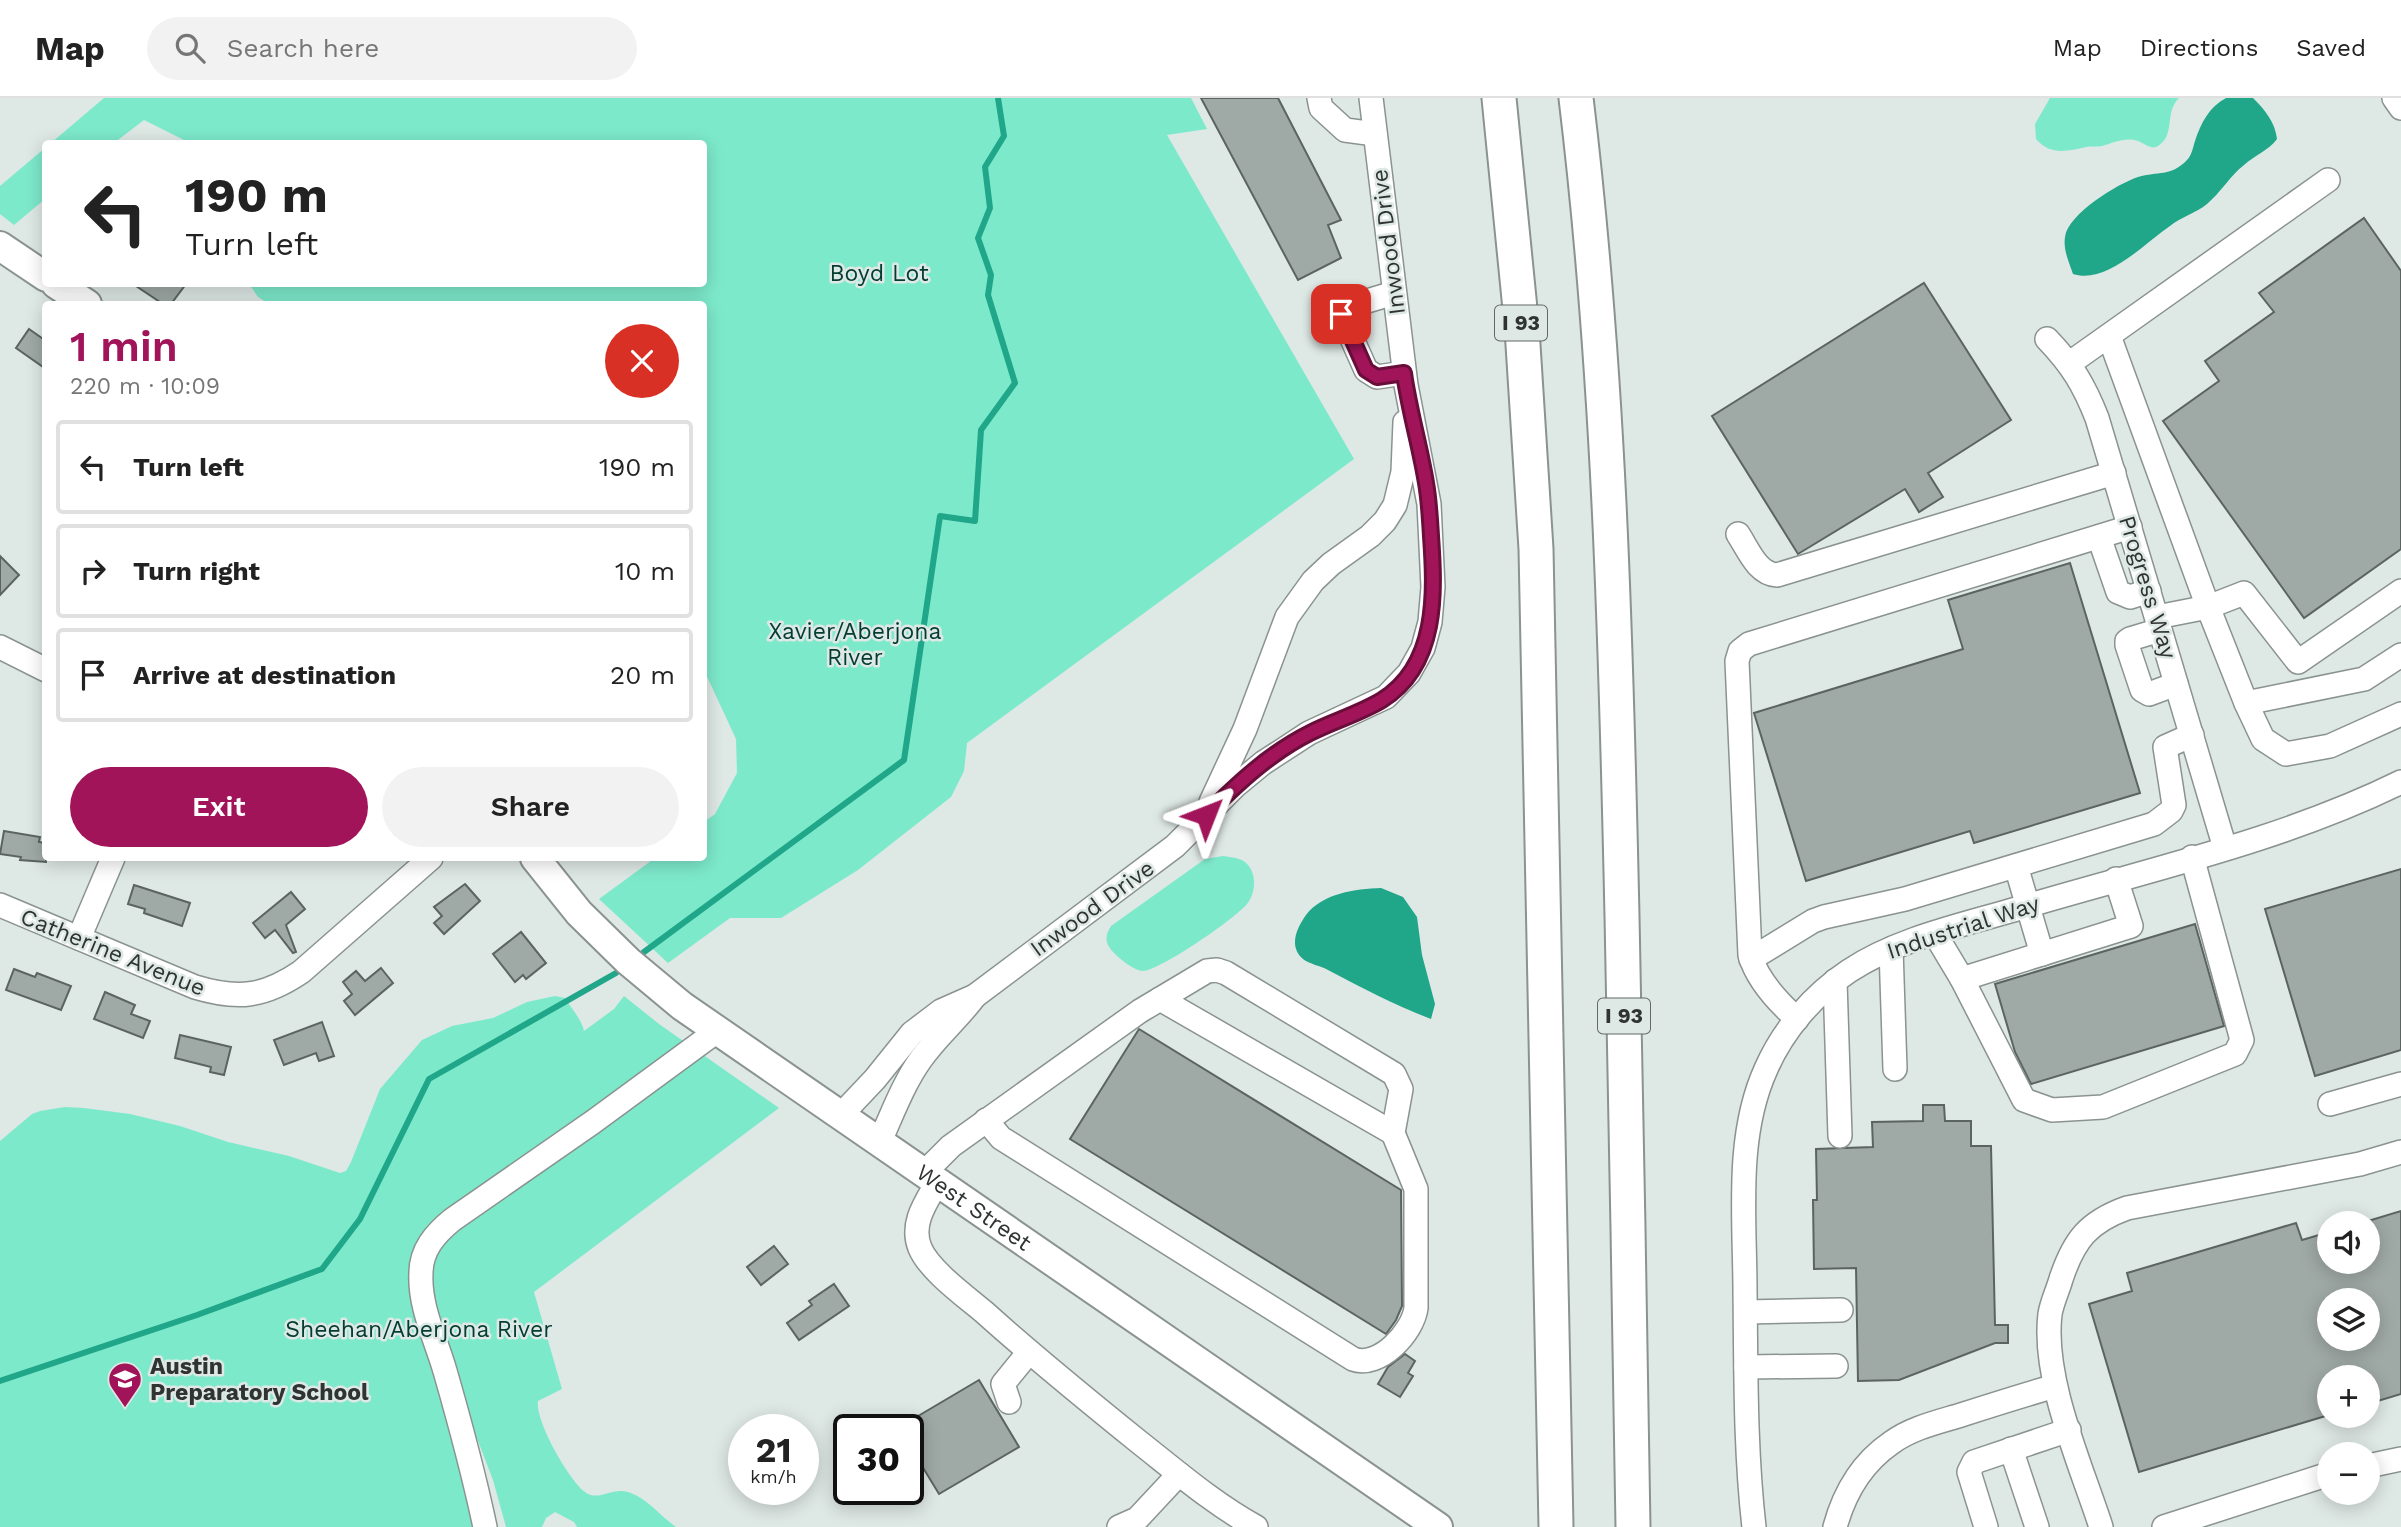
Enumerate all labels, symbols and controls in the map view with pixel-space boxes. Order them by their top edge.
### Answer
search box [147,17,637,80]
text: Map [35,29,105,68]
icon: search [171,29,209,67]
text: Search here [227,33,379,63]
text: Map [2053,34,2102,62]
text: Directions [2140,34,2258,62]
text: Saved [2296,34,2366,62]
text: 190 m [185,166,328,224]
icon: left [70,168,161,259]
street label: Inwood Drive [1366,168,1411,316]
text: Turn left [185,225,318,263]
park label: Boyd Lot [829,260,929,287]
pin [1311,284,1371,344]
icon: arrive [1322,295,1360,333]
road number: I 93 [1495,306,1547,341]
text: 1 min [70,322,178,371]
button: close [605,324,679,398]
text: 220 m · 10:09 [70,373,220,400]
icon: left [74,448,112,486]
text: Turn left [133,452,244,482]
text: 190 m [599,452,675,482]
street label: Progress Way [2113,512,2182,662]
icon: right [74,552,112,590]
text: Turn right [133,556,260,586]
text: 10 m [615,556,675,586]
park label: Xavier/Aberjona River [768,618,942,671]
icon: arrive [74,656,112,694]
text: Arrive at destination [133,660,396,690]
text: 20 m [610,660,675,690]
button: Exit [70,767,368,847]
button: Share [382,767,679,847]
position arrow [1169,778,1243,852]
street label: Inwood Drive [1025,854,1160,962]
street label: Industrial Way [1883,890,2043,965]
street label: Catherine Avenue [17,903,209,1002]
road number: I 93 [1598,998,1650,1034]
street label: West Street [911,1159,1037,1257]
map controls [2317,1211,2380,1505]
button: sound [2317,1211,2380,1274]
button: layers [2317,1288,2380,1351]
park label: Sheehan/Aberjona River [285,1316,553,1343]
place label: Austin Preparatory School [150,1353,369,1406]
school or university icon: Austin Preparatory School [106,1360,144,1409]
button: + [2317,1365,2380,1428]
speed limit sign: 30 [833,1414,924,1505]
text: 21 [756,1429,791,1471]
button: − [2317,1442,2380,1505]
text: km/h [750,1466,797,1487]

